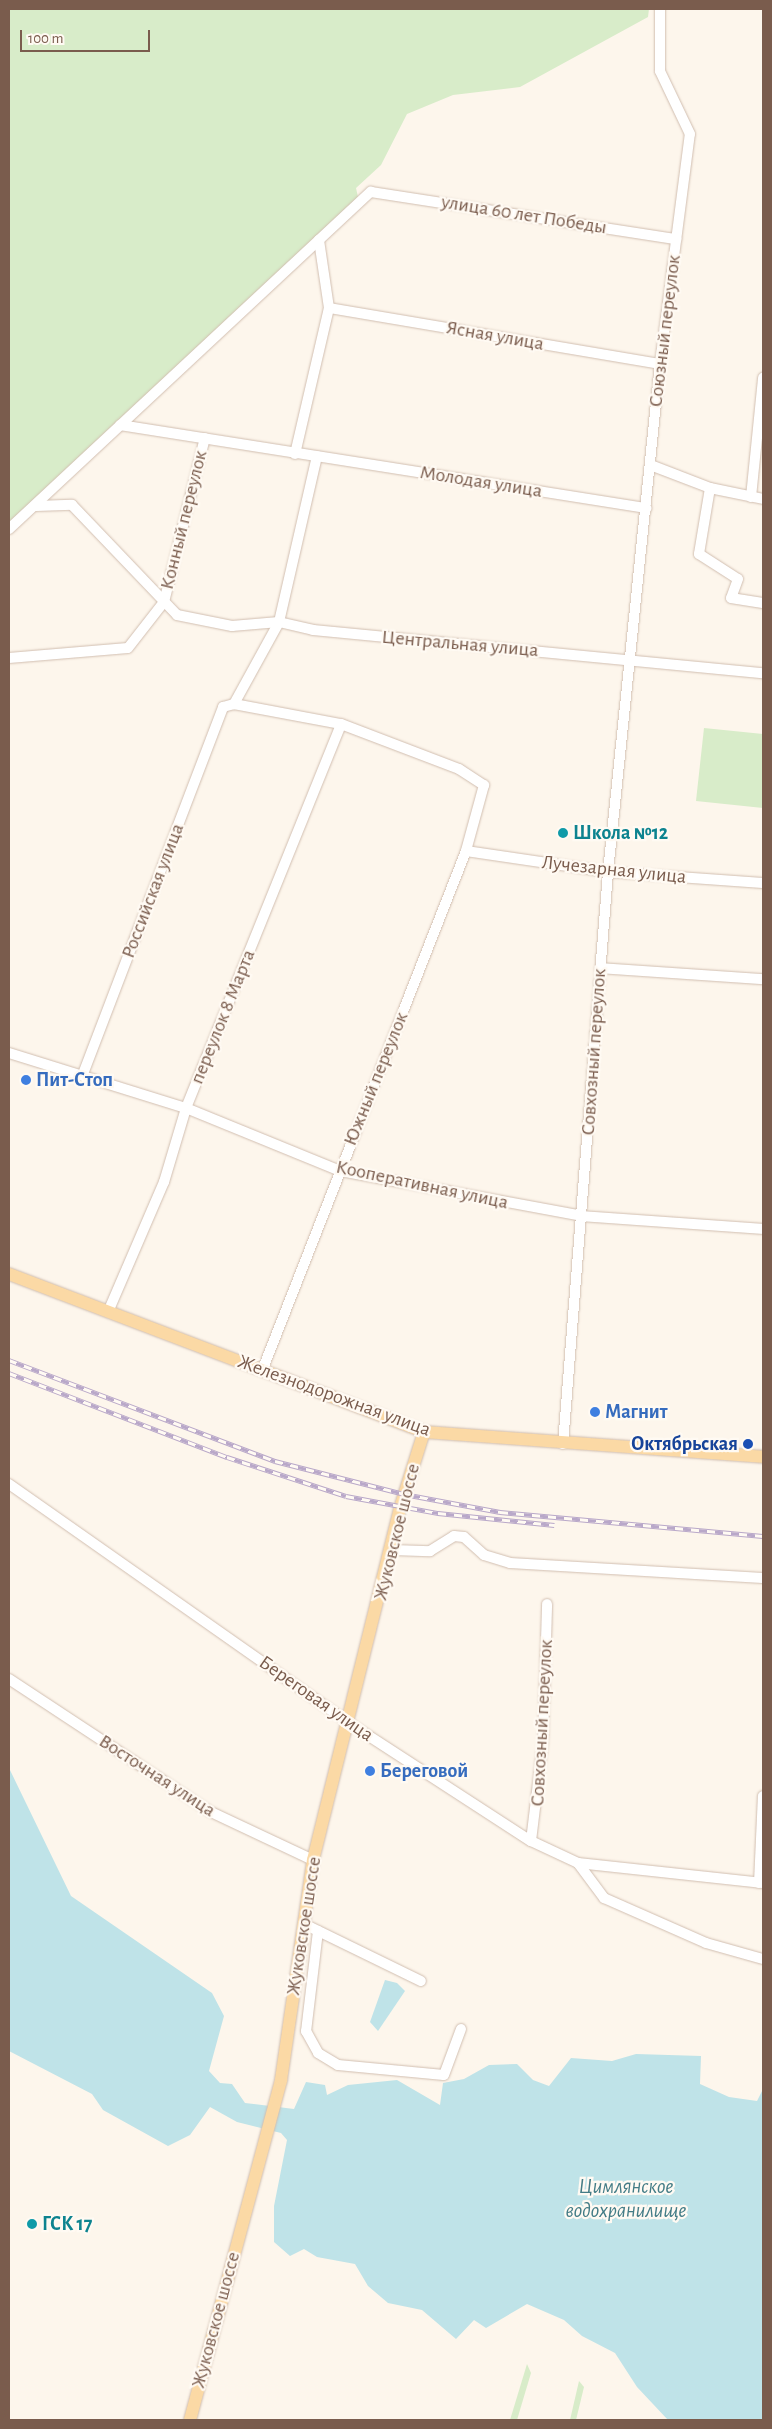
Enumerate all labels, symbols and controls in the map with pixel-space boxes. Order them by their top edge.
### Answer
scale bar [22,20,152,52]
text: 100 m [28,31,63,46]
street label: улица 60 лет Победы [440,190,608,240]
street label: Союзный переулок [644,254,686,408]
street label: Ясная улица [444,316,546,356]
street label: Конный переулок [155,448,213,592]
street label: Молодая улица [418,460,544,504]
street label: Центральная улица [381,625,539,663]
street label: Российская улица [116,820,190,962]
place label: Школа №12 [573,821,668,845]
marker: Школа №12 [557,827,569,839]
street label: Лучезарная улица [541,850,687,890]
street label: переулок 8 Марта [185,946,261,1088]
street label: Совхозный переулок [576,968,612,1136]
street label: Южный переулок [338,1009,414,1149]
place label: Пит-Стоп [36,1068,113,1092]
marker: Пит-Стоп [20,1074,32,1086]
street label: Кооперативная улица [334,1155,510,1215]
street label: Железнодорожная улица [234,1350,434,1442]
place label: Магнит [605,1400,667,1424]
marker: Магнит [589,1406,601,1418]
place label: Октябрьская [631,1432,738,1456]
marker: Октябрьская [742,1438,754,1450]
street label: Жуковское шоссе [368,1461,426,1603]
street label: Совхозный переулок [526,1639,558,1807]
street label: Береговая улица [254,1651,378,1747]
street label: Восточная улица [94,1729,220,1823]
place label: Береговой [380,1759,468,1783]
marker: Береговой [364,1765,376,1777]
street label: Жуковское шоссе [281,1855,327,1997]
water label: Цимлянское водохранилище [566,2174,686,2224]
place label: ГСК 17 [42,2212,92,2236]
marker: ГСК 17 [26,2218,38,2230]
street label: Жуковское шоссе [186,2249,246,2391]

